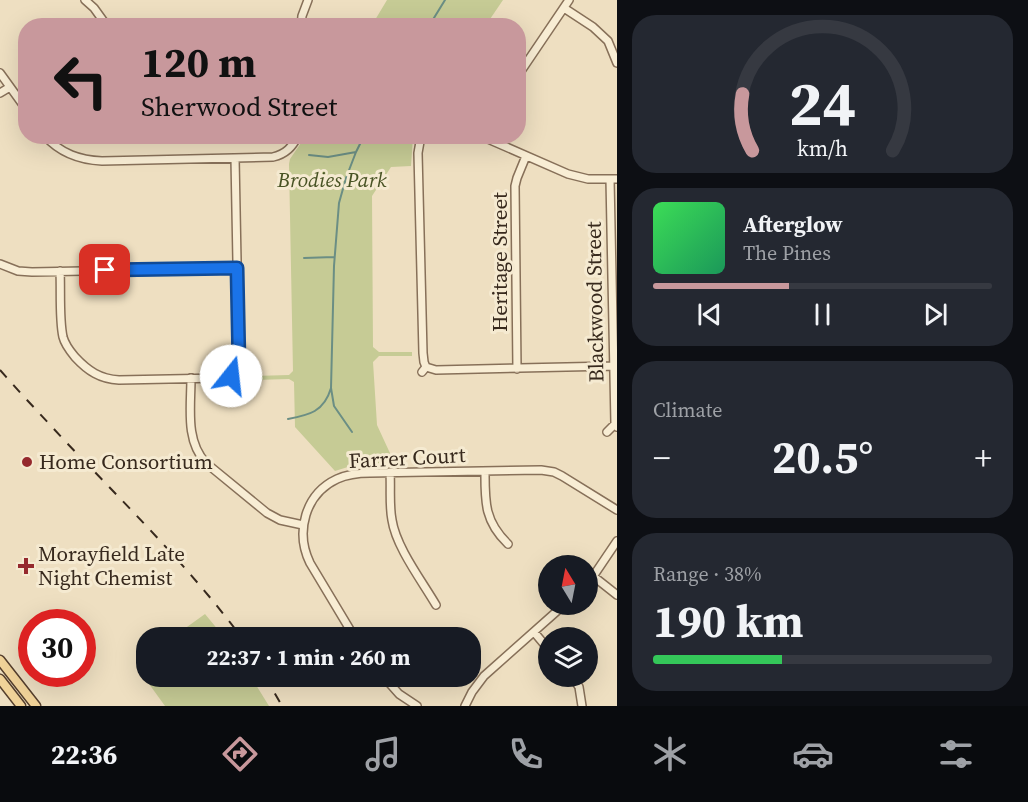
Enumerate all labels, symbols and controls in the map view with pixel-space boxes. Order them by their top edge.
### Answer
text: 120 m [141,33,256,91]
icon: left [42,42,120,120]
text: 24 [789,60,856,146]
text: Sherwood Street [141,88,337,125]
text: km/h [797,134,848,163]
park label: Brodies Park [276,165,387,194]
street label: Heritage Street [485,192,514,332]
text: Afterglow [743,209,843,239]
street label: Blackwood Street [579,221,610,383]
text: The Pines [743,239,831,267]
pin [79,244,130,295]
icon: arrive [88,253,121,286]
icon: previous [693,298,726,331]
icon: pause [806,298,839,331]
icon: next [919,298,952,331]
position arrow [199,344,263,408]
text: Climate [653,396,722,424]
text: 20.5° [772,426,873,488]
text: − [653,435,671,480]
text: + [975,435,992,480]
street label: Farrer Court [348,440,466,475]
place label: Home Consortium [39,447,213,476]
marker: Home Consortium [20,455,34,469]
place label: Morayfield Late Night Chemist [38,539,185,592]
north arrow [538,555,598,615]
map controls [538,555,598,687]
marker: Morayfield Late Night Chemist [19,559,33,573]
text: Range · 38% [653,560,762,588]
text: 190 km [653,590,804,652]
speed limit sign: 30 [18,609,96,687]
button: layers [538,627,598,687]
text: 22:37 · 1 min · 260 m [207,642,410,672]
icon: directions [219,733,261,775]
icon: music [362,733,404,775]
icon: phone [505,733,547,775]
icon: climate [649,733,691,775]
icon: car [792,733,834,775]
icon: filters [935,733,977,775]
text: 22:36 [51,736,117,773]

